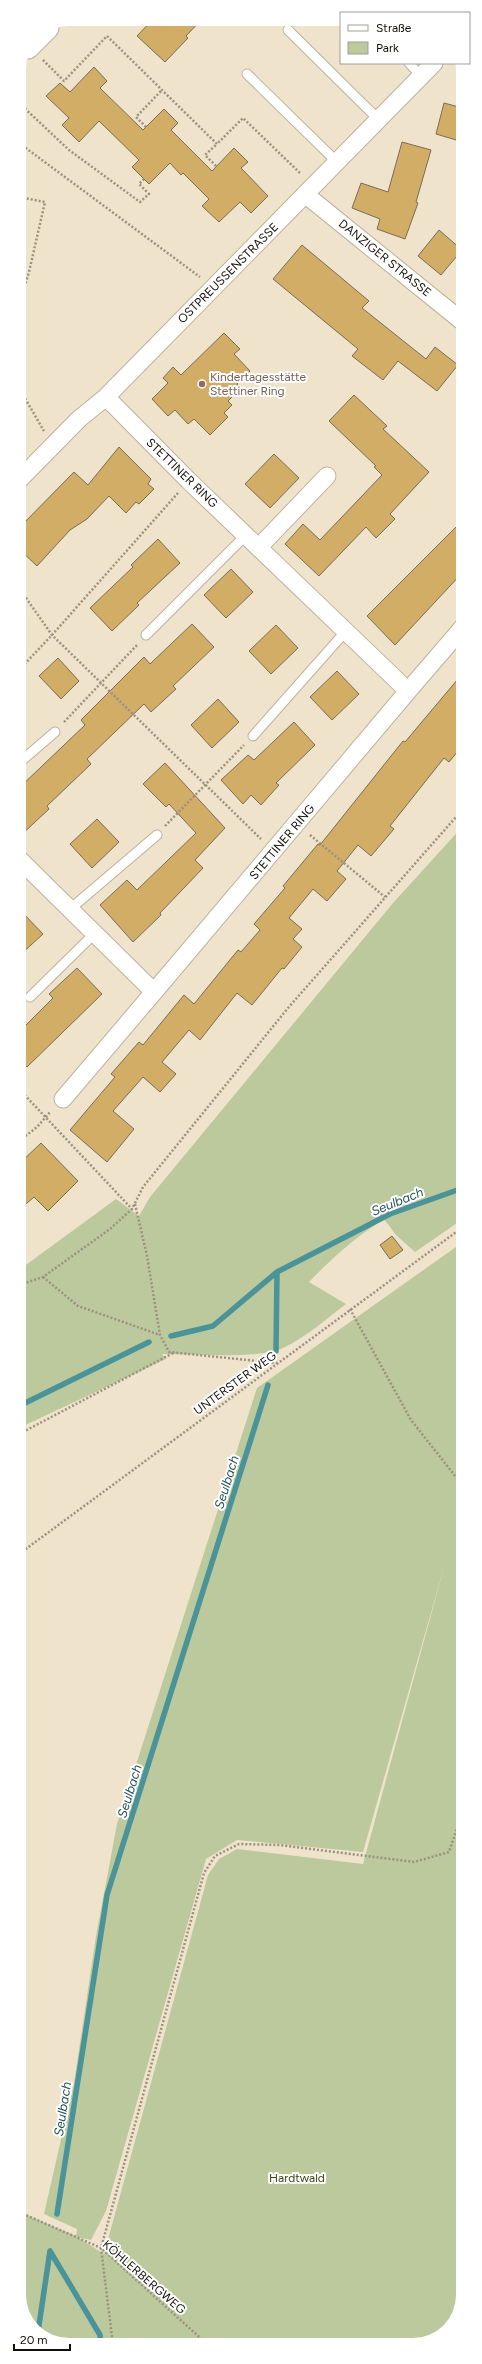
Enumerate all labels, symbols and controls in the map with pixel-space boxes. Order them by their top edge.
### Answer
legend [340,12,470,64]
text: Straße [376,21,412,35]
text: Park [376,41,399,55]
street label: DANZIGER STRASSE [336,216,434,300]
street label: OSTPREUSSENSTRASSE [175,220,281,326]
place label: Kindertagesstätte Stettiner Ring [210,370,307,398]
marker: Kindertagesstätte Stettiner Ring [197,379,207,389]
street label: STETTINER RING [143,435,221,511]
street label: STETTINER RING [247,802,317,882]
water label: Seulbach [369,1184,425,1219]
street label: UNTERSTER WEG [191,1348,279,1418]
water label: Seulbach [211,1454,242,1511]
water label: Seulbach [114,1763,145,1820]
water label: Seulbach [51,2081,74,2137]
park label: Hardtwald [269,2171,325,2185]
street label: KÖHLERBERGWEG [100,2237,188,2317]
scale bar [14,2326,70,2352]
text: 20 m [20,2333,48,2347]

